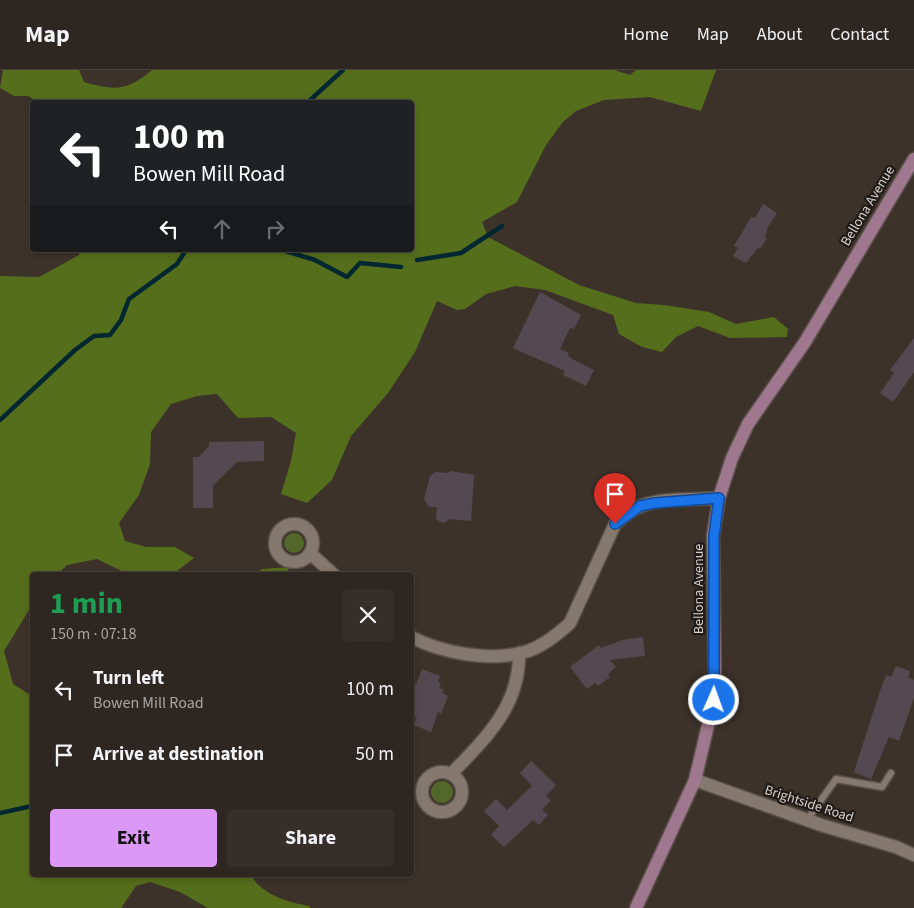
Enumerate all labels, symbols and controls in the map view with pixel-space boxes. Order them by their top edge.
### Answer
text: Map [25,17,70,52]
text: Home [623,22,669,47]
text: Map [697,22,729,47]
text: About [757,22,802,47]
text: Contact [830,22,889,47]
text: 100 m [133,112,225,162]
icon: left [50,120,115,185]
text: Bowen Mill Road [133,158,285,190]
street label: Bellona Avenue [836,162,900,250]
icon: left [155,215,183,243]
icon: ahead [208,215,236,243]
icon: right [261,215,289,243]
pin [594,473,636,524]
icon: arrive [601,480,629,508]
street label: Bellona Avenue [689,544,709,634]
text: 1 min [50,582,123,625]
button: close [342,589,394,641]
text: 150 m · 07:18 [50,623,137,645]
text: Turn left [93,665,164,692]
position arrow [687,673,739,725]
icon: left [50,676,78,704]
text: 100 m [346,676,394,703]
text: Bowen Mill Road [93,692,204,714]
icon: arrive [50,741,78,769]
text: Arrive at destination [93,741,264,768]
text: 50 m [356,741,394,768]
street label: Brightside Road [762,780,856,828]
button: Exit [50,809,217,867]
button: Share [227,809,394,867]

